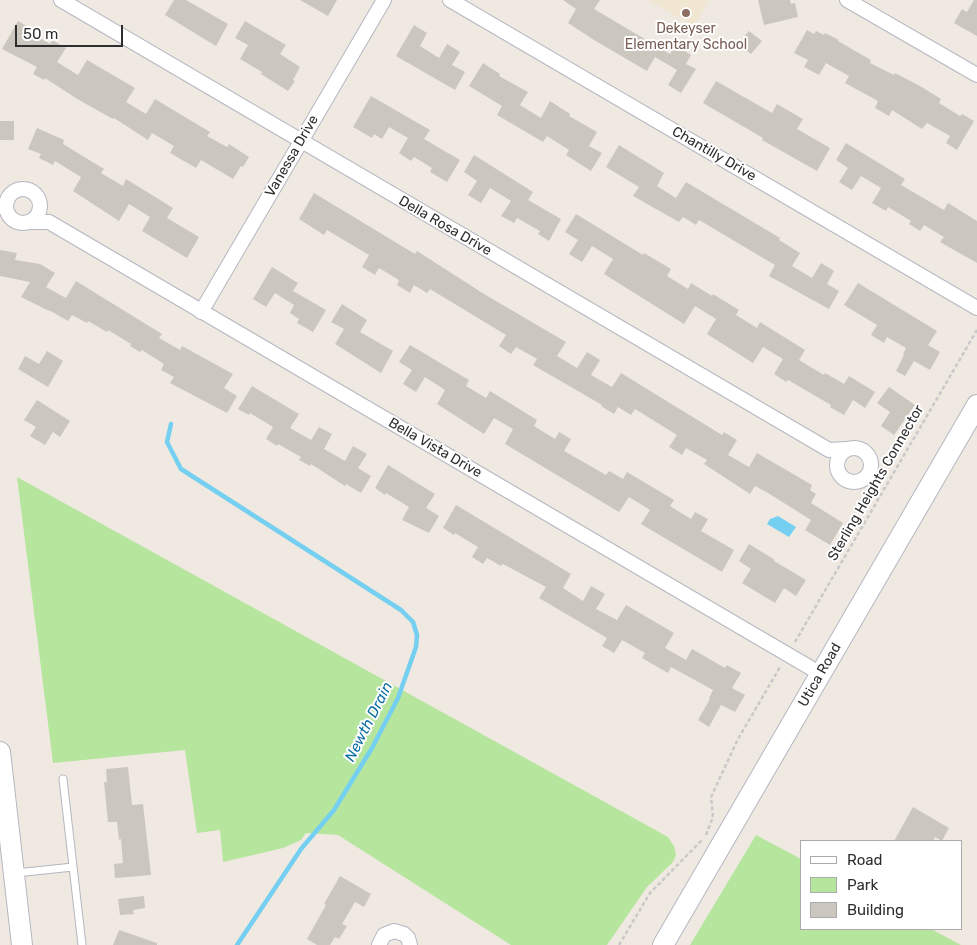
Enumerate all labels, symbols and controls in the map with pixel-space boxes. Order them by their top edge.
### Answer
marker: Dekeyser Elementary School [680,7,692,19]
scale bar [18,15,125,47]
place label: Dekeyser Elementary School [625,21,747,54]
text: 50 m [23,25,58,43]
street label: Vanessa Drive [262,112,322,200]
street label: Chantilly Drive [669,123,759,185]
street label: Della Rosa Drive [396,193,494,259]
street label: Sterling Heights Connector [824,402,928,564]
street label: Bella Vista Drive [385,414,485,482]
street label: Utica Road [795,640,845,710]
water label: Newth Drain [341,679,397,765]
legend [800,840,962,930]
text: Road [847,851,883,869]
text: Park [847,876,878,894]
text: Building [847,901,904,919]

